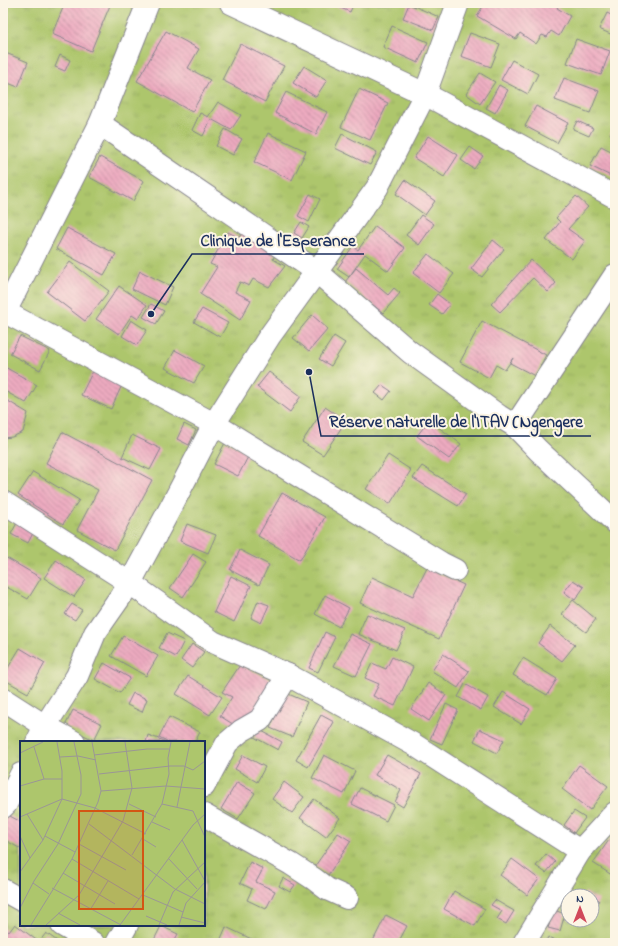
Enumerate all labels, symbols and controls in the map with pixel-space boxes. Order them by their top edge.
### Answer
callout: Clinique de l'Esperance [192,225,364,254]
text: Clinique de l'Esperance [200,229,357,254]
callout: Réserve naturelle de l'ITAV (Ngengere [321,407,591,436]
text: Réserve naturelle de l'ITAV (Ngengere [329,410,584,437]
inset map [20,741,205,926]
north arrow [560,888,600,928]
text: N [576,891,584,907]

